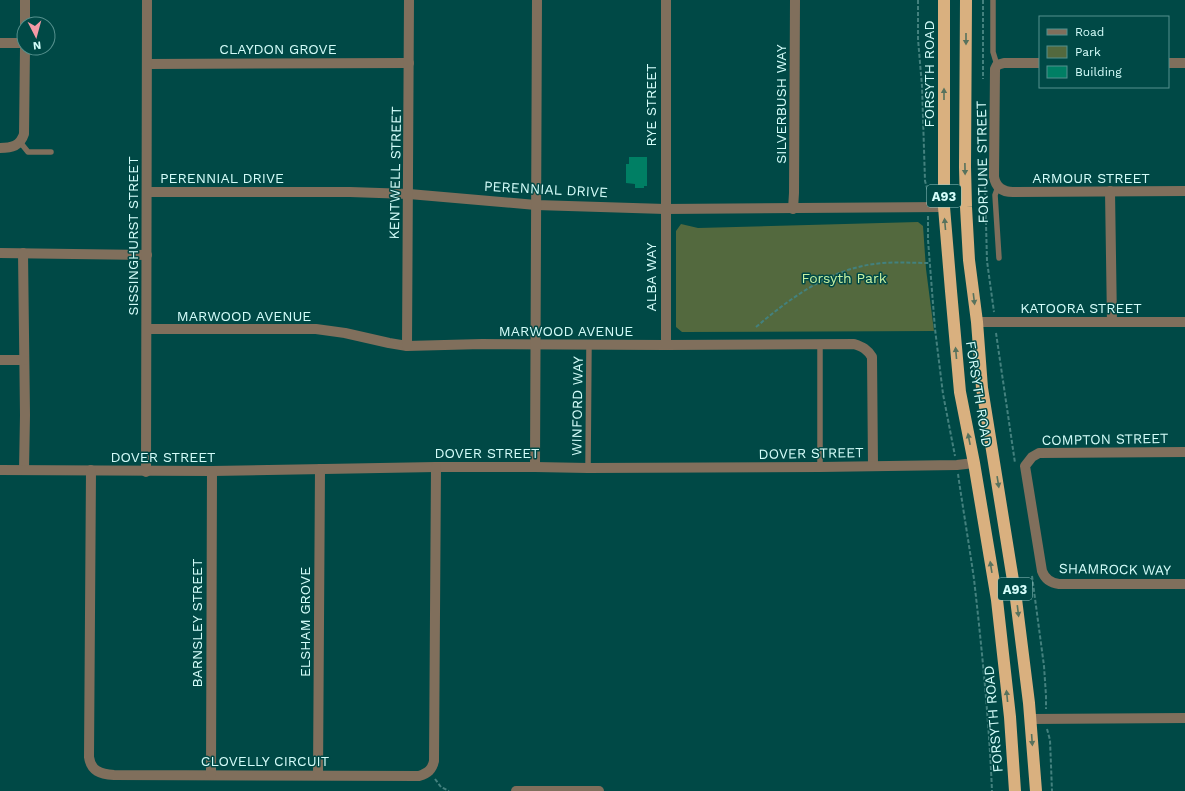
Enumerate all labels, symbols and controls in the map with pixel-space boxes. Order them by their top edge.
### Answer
north arrow [16,16,56,56]
legend [1039,16,1169,88]
street label: FORSYTH ROAD [921,20,937,128]
text: Road [1075,25,1104,39]
one-way arrow [963,33,969,46]
text: N [32,39,42,52]
street label: CLAYDON GROVE [219,41,337,57]
street label: SILVERBUSH WAY [773,44,789,164]
text: Park [1075,45,1101,59]
street label: RYE STREET [643,63,659,147]
text: Building [1075,65,1122,79]
one-way arrow [941,87,947,100]
street label: FORTUNE STREET [973,100,991,224]
street label: KENTWELL STREET [386,106,404,240]
street label: SISSINGHURST STREET [125,156,141,316]
one-way arrow [962,163,968,176]
street label: PERENNIAL DRIVE [160,170,284,186]
street label: ARMOUR STREET [1032,170,1150,186]
street label: PERENNIAL DRIVE [484,178,608,200]
road number: A93 [927,185,961,207]
one-way arrow [942,218,949,230]
street label: ALBA WAY [643,243,659,311]
park label: Forsyth Park [801,270,887,286]
one-way arrow [971,292,977,305]
street label: KATOORA STREET [1020,300,1142,316]
street label: MARWOOD AVENUE [177,308,311,324]
street label: MARWOOD AVENUE [499,323,633,339]
street label: FORSYTH ROAD [963,340,995,448]
one-way arrow [953,347,960,359]
street label: WINFORD WAY [568,356,586,456]
street label: COMPTON STREET [1041,430,1169,448]
one-way arrow [966,433,972,445]
street label: DOVER STREET [758,444,864,462]
street label: DOVER STREET [434,445,540,461]
street label: DOVER STREET [110,449,216,465]
one-way arrow [995,476,1001,488]
street label: BARNSLEY STREET [189,558,205,687]
street label: SHAMROCK WAY [1059,560,1171,578]
one-way arrow [988,561,994,573]
street label: ELSHAM GROVE [297,567,313,677]
road number: A93 [998,578,1032,600]
one-way arrow [1015,604,1021,617]
street label: FORSYTH ROAD [980,665,1006,773]
one-way arrow [1004,690,1010,702]
one-way arrow [1028,734,1035,746]
street label: CLOVELLY CIRCUIT [201,753,330,769]

